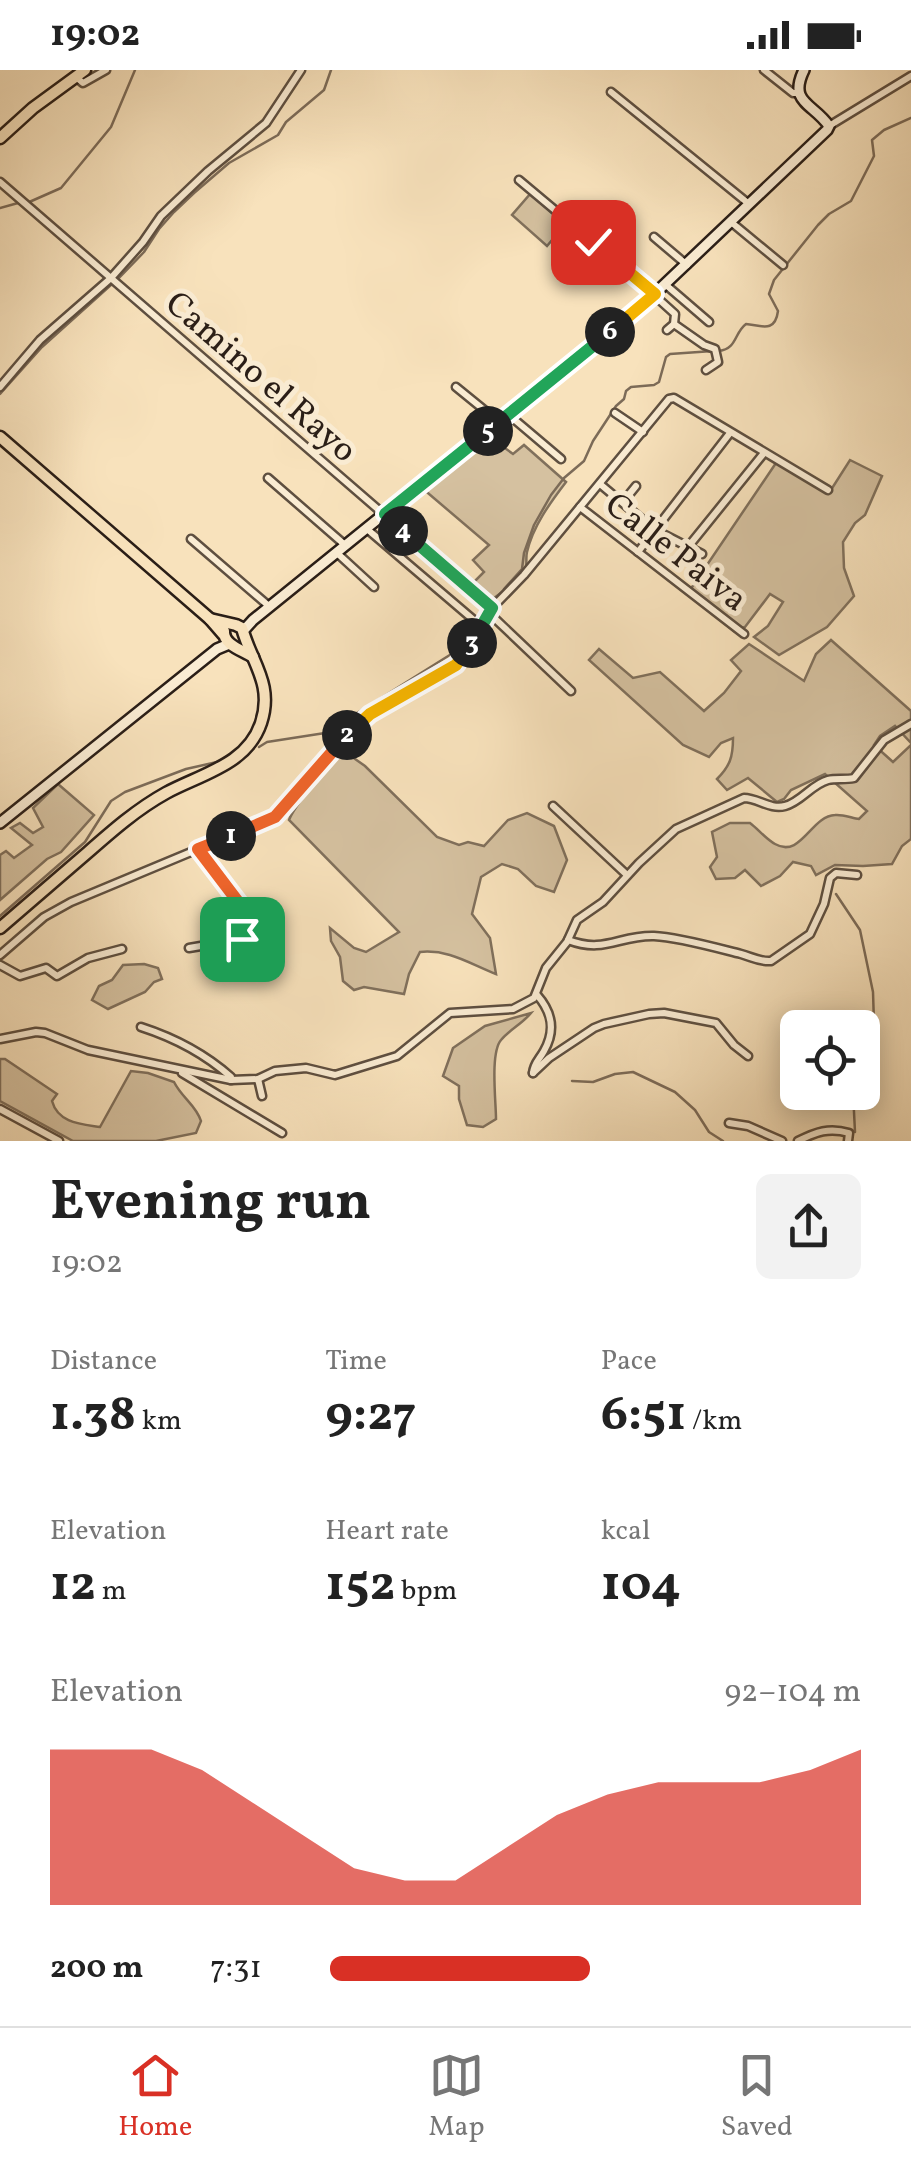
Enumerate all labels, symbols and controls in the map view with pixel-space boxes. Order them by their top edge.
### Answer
text: 19:02 [50,9,140,62]
pin [551,200,636,285]
icon: check [566,215,621,270]
street label: Camino el Rayo [154,281,366,475]
pin: 6 [585,307,635,357]
text: 6 [602,312,618,351]
pin: 5 [463,406,513,456]
text: 5 [481,411,495,450]
street label: Calle Paiva [594,482,757,624]
pin: 4 [378,506,428,556]
text: 4 [395,511,411,550]
pin: 3 [447,618,497,668]
text: 3 [465,623,479,662]
pin: 2 [322,710,372,760]
text: 2 [340,715,354,754]
pin: 1 [206,811,256,861]
text: 1 [225,816,237,855]
pin [200,897,285,982]
icon: arrive [215,912,270,967]
map controls [780,1010,880,1110]
button: locate [780,1010,880,1110]
text: Evening run [50,1166,371,1242]
button: share [756,1174,861,1279]
text: 19:02 [50,1242,123,1286]
text: Distance [50,1342,157,1381]
text: Time [325,1342,387,1381]
text: Pace [601,1342,657,1381]
text: 1.38 [50,1381,136,1451]
text: 9:27 [325,1381,416,1451]
text: 6:51 [601,1381,686,1451]
text: km [136,1402,182,1441]
text: /km [686,1402,742,1441]
text: Elevation [50,1512,166,1551]
text: Heart rate [325,1512,449,1551]
text: kcal [601,1512,650,1551]
text: 12 [50,1551,96,1621]
text: 152 [325,1551,395,1621]
text: 104 [601,1551,681,1621]
text: m [96,1572,127,1611]
text: bpm [395,1572,457,1611]
text: Elevation [50,1671,183,1715]
text: 92–104 m [724,1671,861,1715]
text: 200 m [50,1947,144,1991]
text: 7:31 [210,1947,262,1991]
tab: Home [118,2048,192,2147]
tab: Map [428,2048,484,2147]
tab: Saved [721,2048,793,2147]

